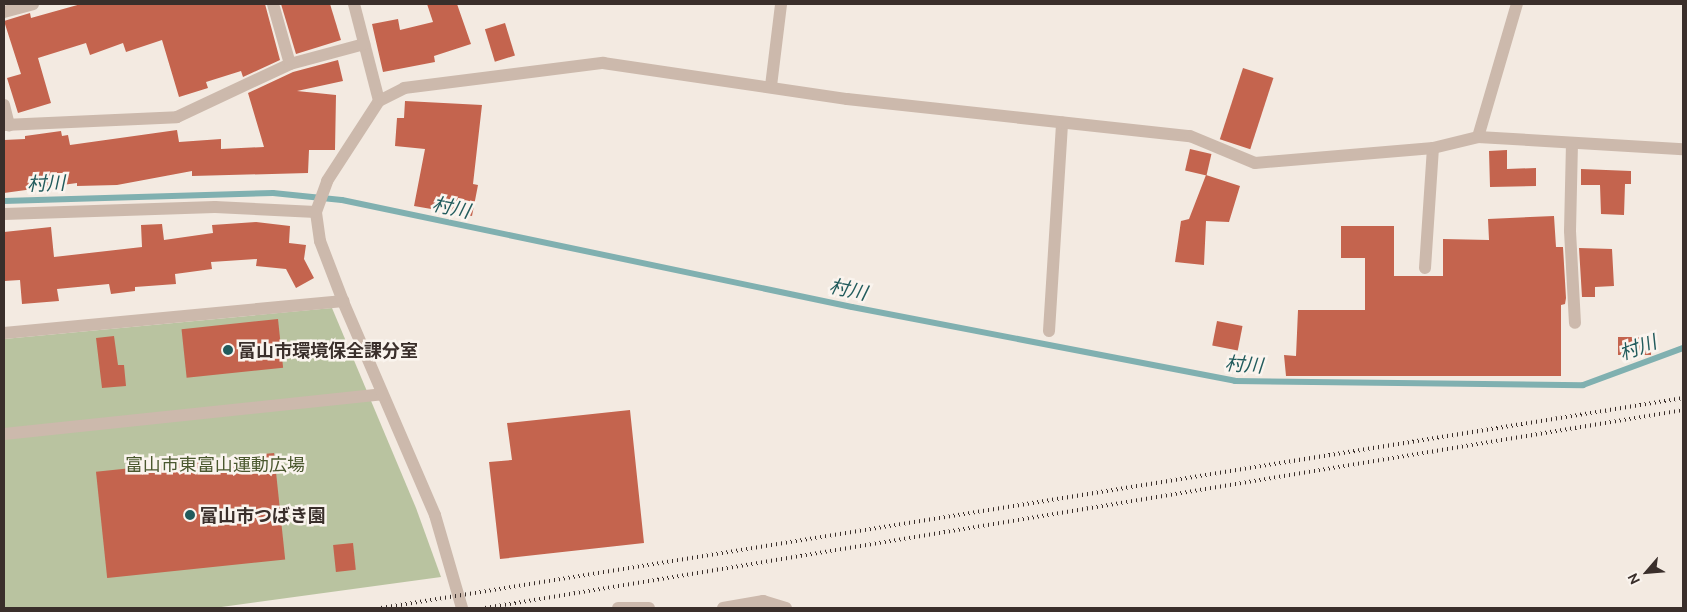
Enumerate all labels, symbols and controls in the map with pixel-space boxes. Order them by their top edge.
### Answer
water label: 村川 [27,172,65,196]
water label: 村川 [430,193,472,223]
water label: 村川 [827,275,869,305]
water label: 村川 [1616,331,1660,365]
place label: 富山市環境保全課分室 [238,339,418,361]
marker: 富山市環境保全課分室 [222,344,234,356]
water label: 村川 [1224,352,1264,378]
park label: 富山市東富山運動広場 [125,453,305,475]
place label: 富山市つばき園 [200,504,326,526]
marker: 富山市つばき園 [184,509,196,521]
north arrow [1622,547,1672,597]
text: N [1624,571,1643,587]

